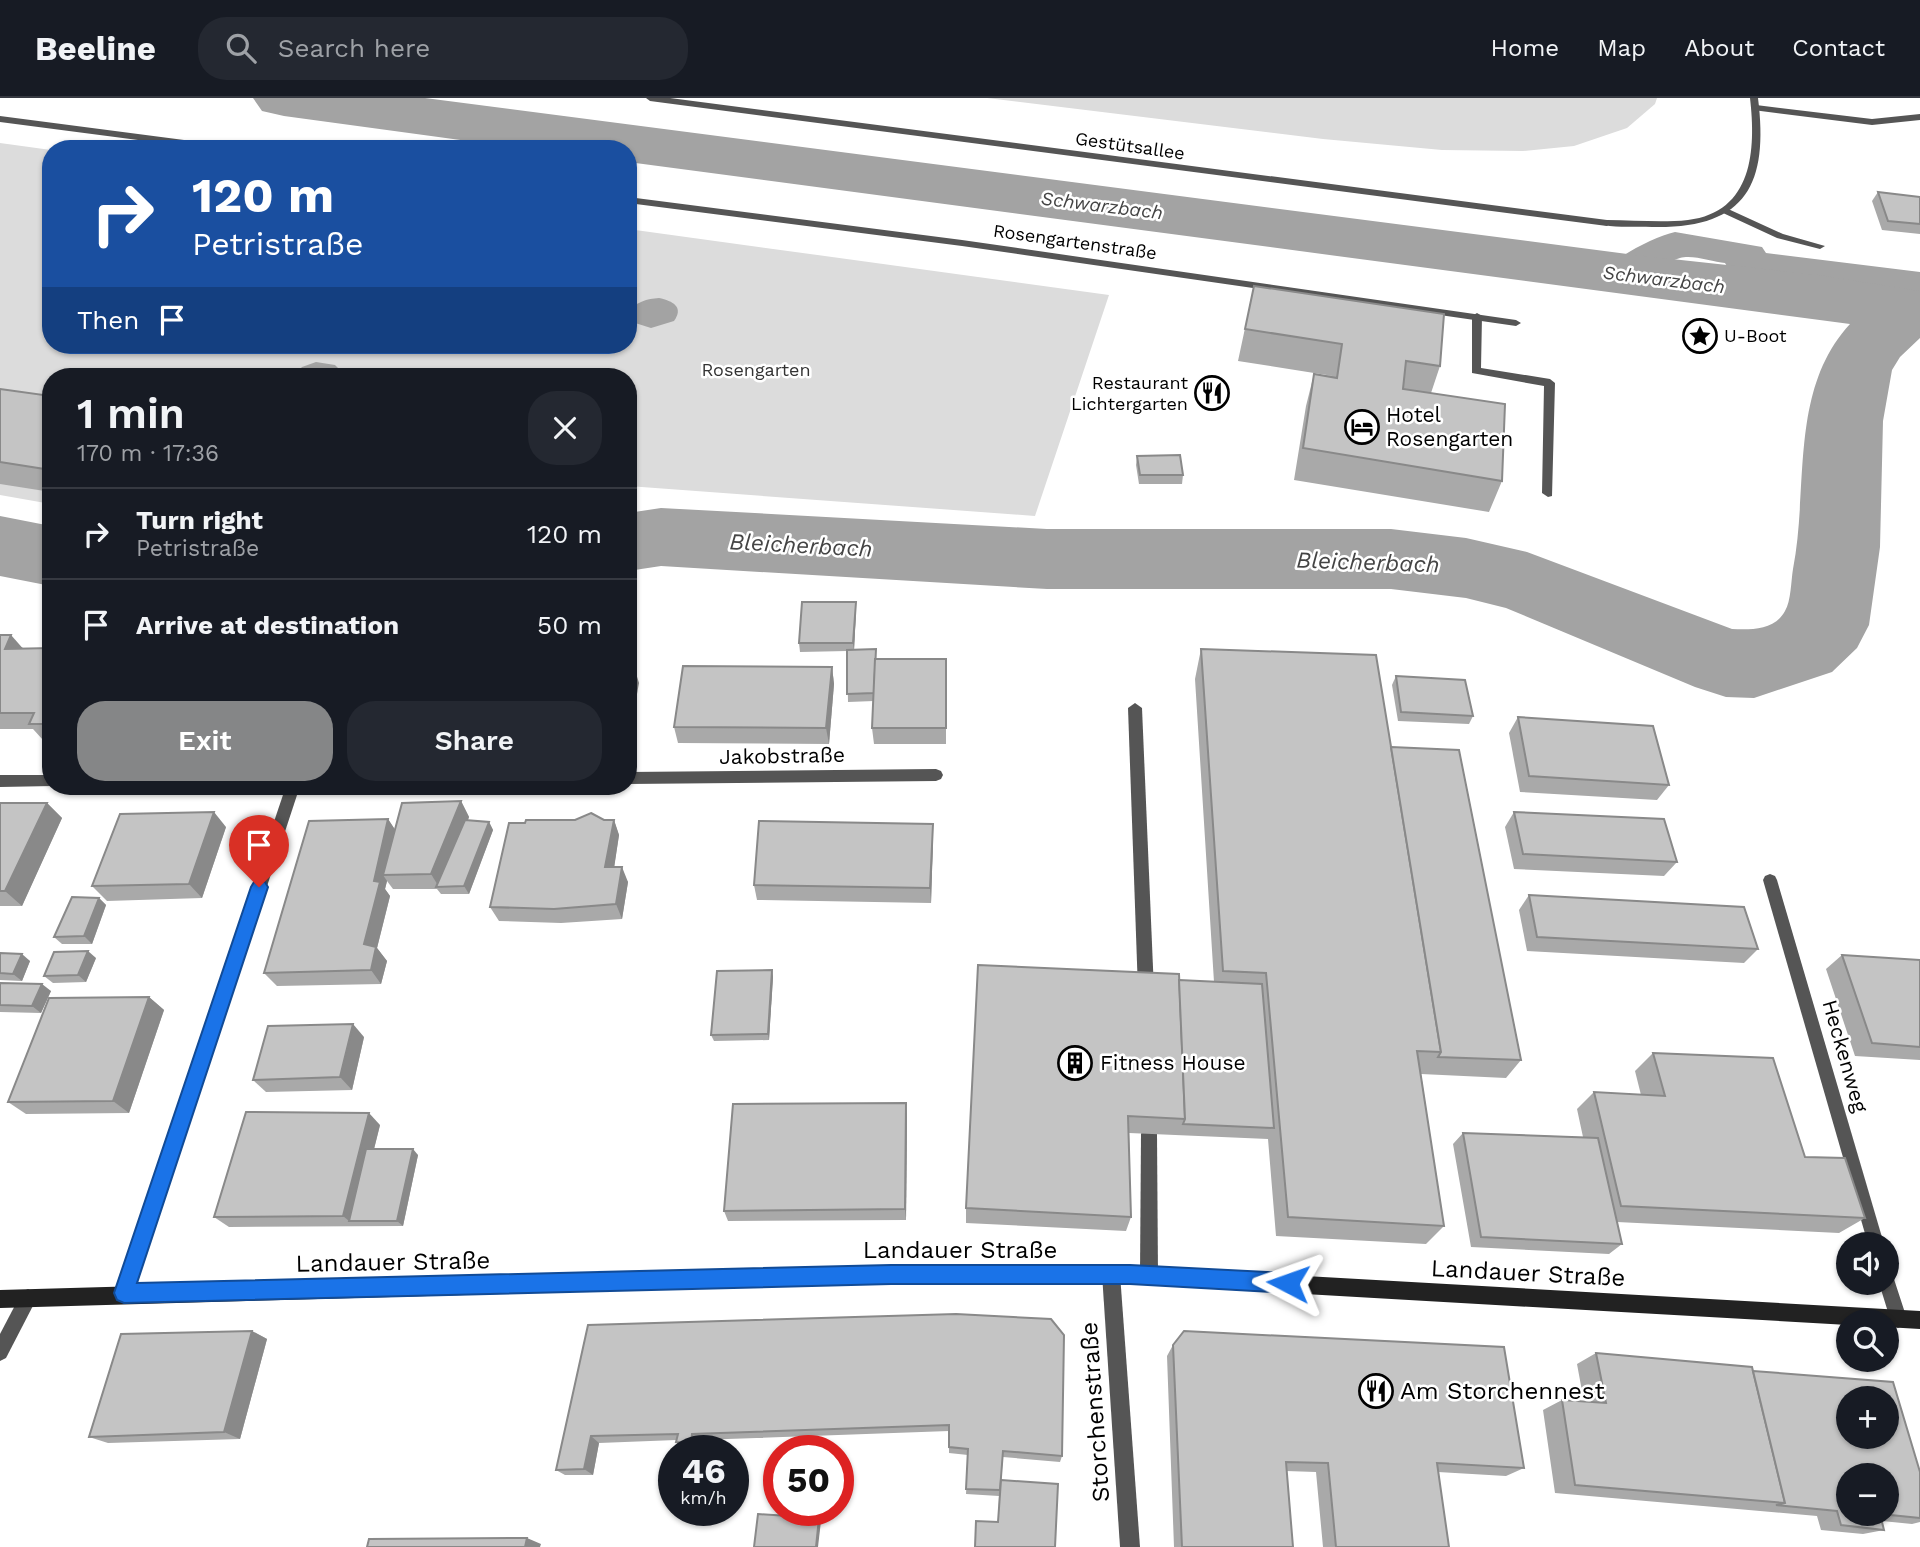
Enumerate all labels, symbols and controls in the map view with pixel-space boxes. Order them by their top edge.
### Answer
search box [198,17,688,80]
text: Beeline [35,29,156,68]
icon: search [222,29,260,67]
text: Search here [278,33,430,63]
text: Home [1491,34,1559,62]
text: Map [1597,34,1646,62]
text: About [1684,34,1754,62]
text: Contact [1792,34,1885,62]
street label: Gestütsallee [1074,127,1186,164]
text: 120 m [192,166,334,224]
icon: right [77,168,168,259]
water label: Schwarzbach [1040,187,1164,224]
street label: Rosengartenstraße [992,220,1158,263]
text: Petristraße [192,225,363,263]
water label: Schwarzbach [1602,261,1726,298]
icon: arrive [153,301,191,339]
text: Then [77,305,139,335]
place icon: U-Boot [1681,317,1719,355]
place label: U-Boot [1724,325,1787,346]
park label: Rosengarten [701,359,811,380]
place label: Restaurant Lichtergarten [1071,372,1188,414]
restaurant icon: Restaurant Lichtergarten [1193,374,1231,412]
text: 1 min [77,389,185,438]
button: close [528,391,602,465]
place label: Hotel Rosengarten [1386,402,1513,451]
hotel icon: Hotel Rosengarten [1343,408,1381,446]
text: 170 m · 17:36 [77,440,219,467]
text: Turn right [136,505,263,535]
icon: right [77,515,115,553]
text: 120 m [527,519,602,549]
water label: Bleicherbach [729,528,873,563]
text: Petristraße [136,535,259,562]
water label: Bleicherbach [1296,547,1440,578]
icon: arrive [77,606,115,644]
text: Arrive at destination [136,610,399,640]
text: 50 m [537,610,602,640]
button: Exit [77,701,333,781]
button: Share [347,701,602,781]
street label: Jakobstraße [719,742,845,769]
pin [229,815,289,887]
icon: arrive [240,826,278,864]
street label: Heckenweg [1817,997,1874,1116]
building icon: Fitness House [1056,1044,1094,1082]
place label: Fitness House [1100,1050,1246,1075]
map controls [1836,1232,1899,1526]
button: sound [1836,1232,1899,1295]
street label: Landauer Straße [863,1236,1057,1264]
street label: Landauer Straße [295,1246,491,1278]
position arrow [1251,1246,1325,1320]
street label: Landauer Straße [1430,1254,1626,1292]
button: search [1836,1309,1899,1372]
street label: Storchenstraße [1075,1321,1115,1503]
restaurant icon: Am Storchennest [1357,1372,1395,1410]
place label: Am Storchennest [1400,1377,1605,1405]
button: + [1836,1386,1899,1449]
speed limit sign: 50 [763,1435,854,1526]
text: 46 [681,1450,726,1492]
button: − [1836,1463,1899,1526]
text: km/h [680,1487,727,1508]

